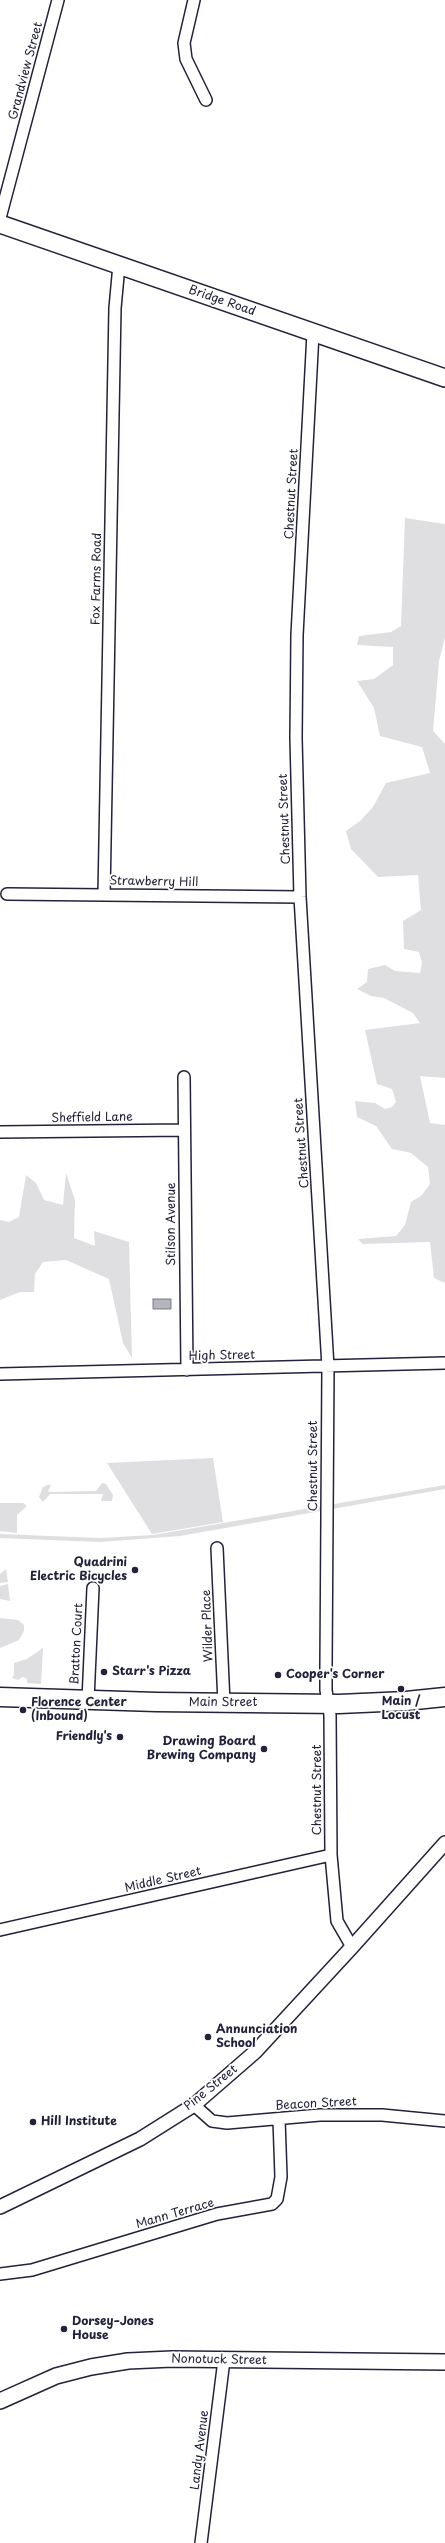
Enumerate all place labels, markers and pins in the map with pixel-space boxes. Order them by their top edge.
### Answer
place label: Quadrini Electric Bicycles [30,1556,127,1584]
marker: Quadrini Electric Bicycles [130,1565,140,1575]
place label: Starr's Pizza [112,1665,191,1679]
marker: Starr's Pizza [99,1667,109,1677]
place label: Cooper's Corner [286,1668,384,1682]
marker: Cooper's Corner [273,1670,283,1680]
marker: Main / Locust [396,1684,406,1694]
place label: Main / Locust [382,1695,420,1723]
place label: Florence Center (Inbound) [31,1696,127,1724]
marker: Florence Center (Inbound) [18,1705,28,1715]
place label: Friendly's [56,1730,112,1744]
marker: Friendly's [115,1732,125,1742]
place label: Drawing Board Brewing Company [147,1735,256,1763]
marker: Drawing Board Brewing Company [259,1744,269,1754]
place label: Annunciation School [216,2023,297,2051]
marker: Annunciation School [203,2032,213,2042]
place label: Hill Institute [41,2115,117,2129]
marker: Hill Institute [28,2117,38,2127]
place label: Dorsey–Jones House [72,2315,154,2343]
marker: Dorsey–Jones House [59,2324,69,2334]

